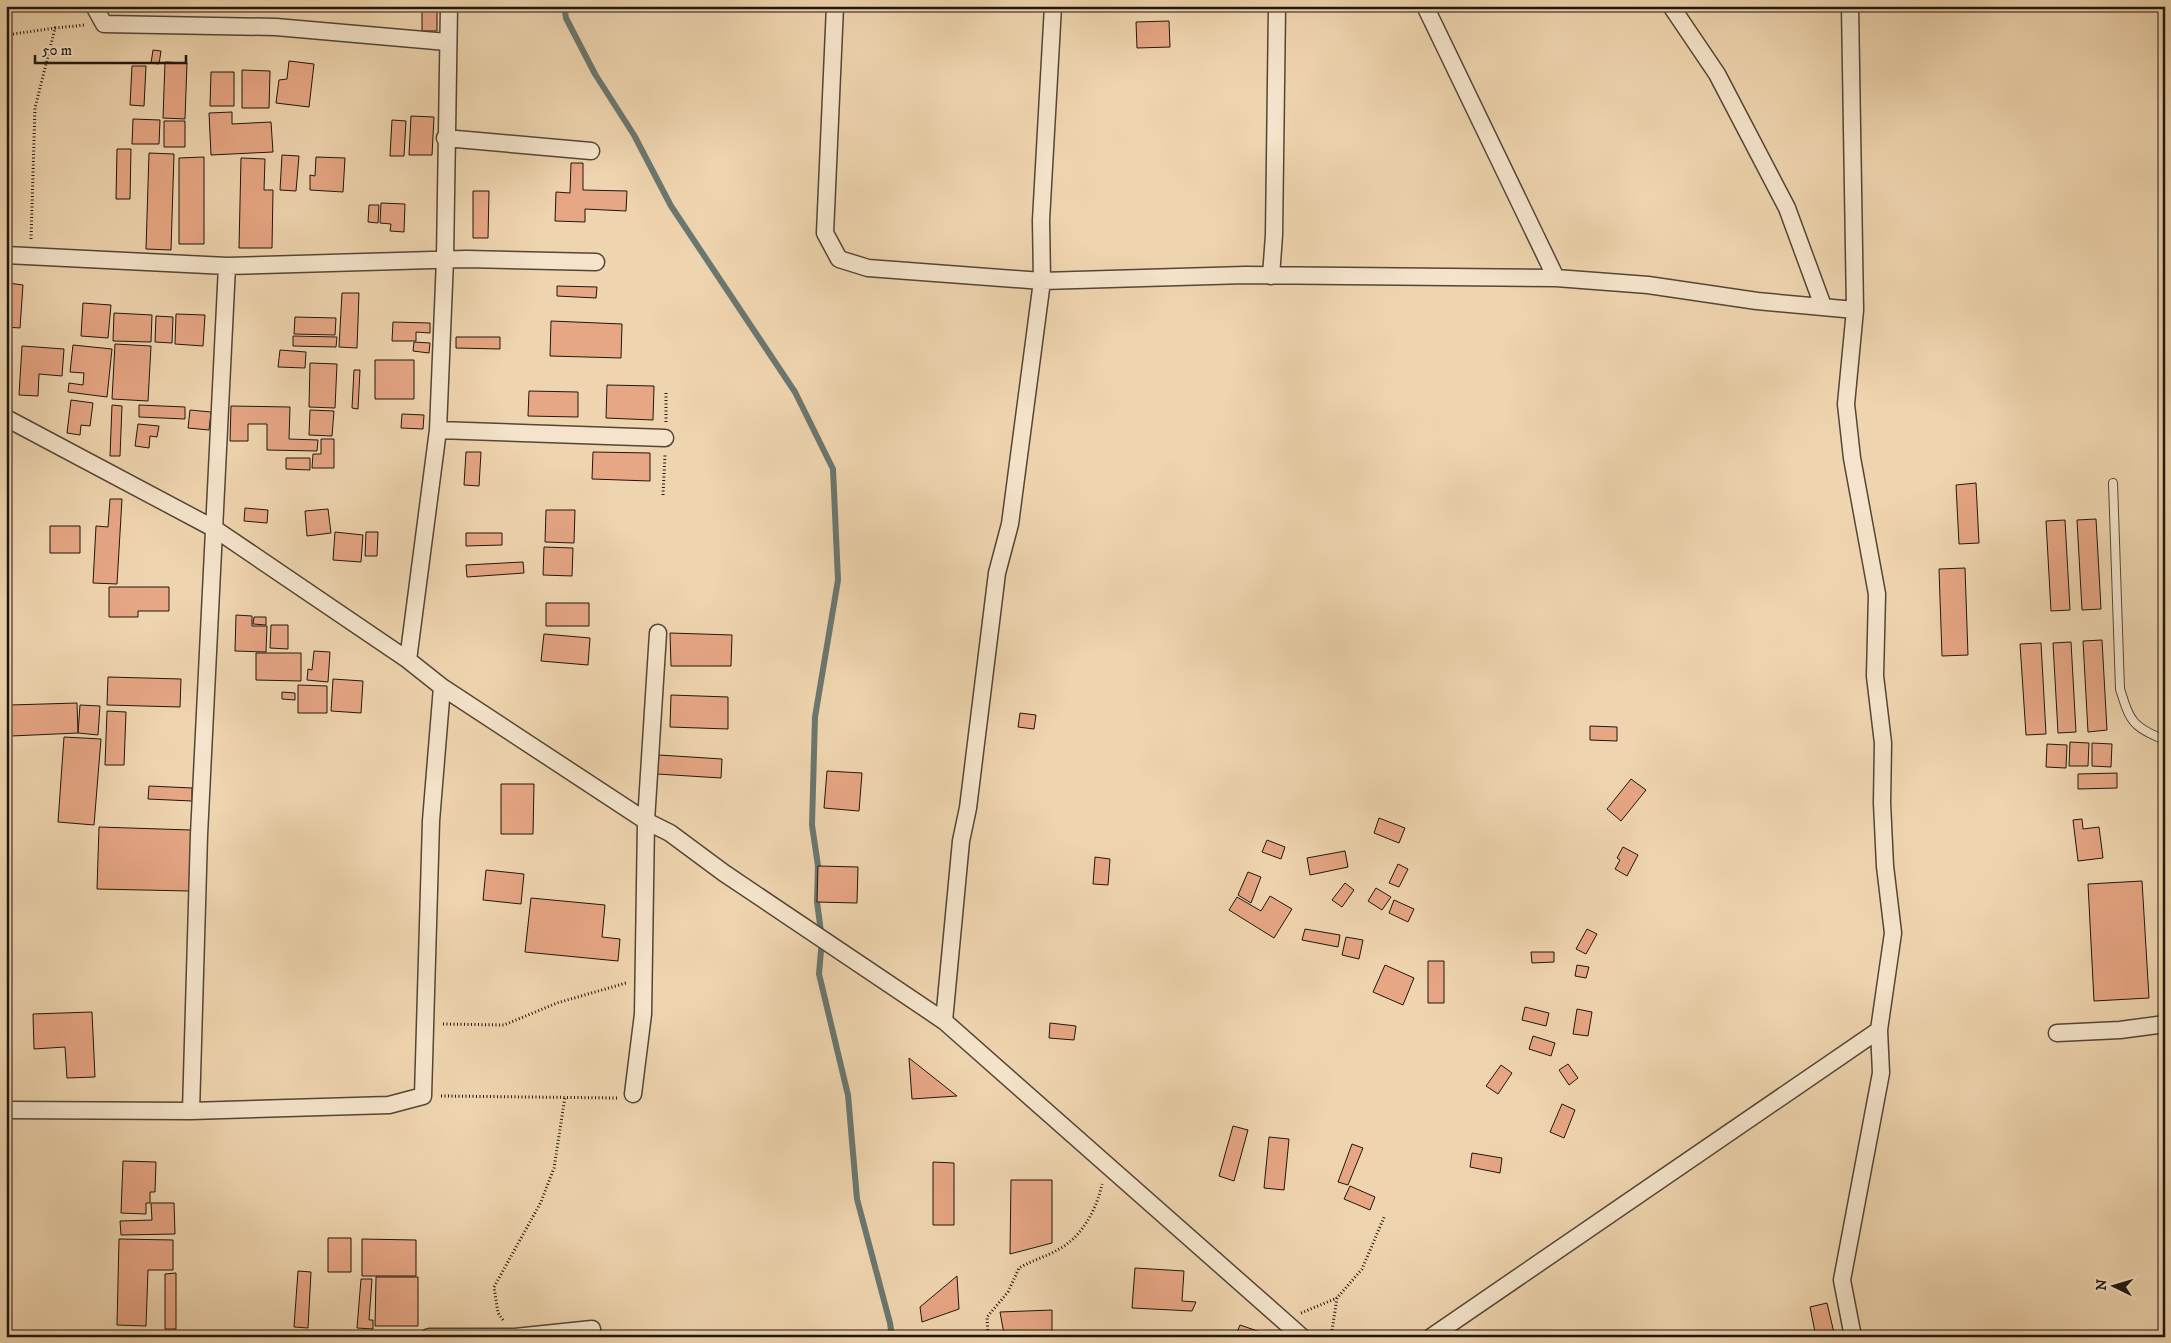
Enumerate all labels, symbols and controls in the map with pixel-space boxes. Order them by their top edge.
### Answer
scale bar [35,32,186,64]
text: 50 m [42,41,72,60]
north arrow [2088,1260,2138,1310]
text: N [2093,1278,2112,1291]

